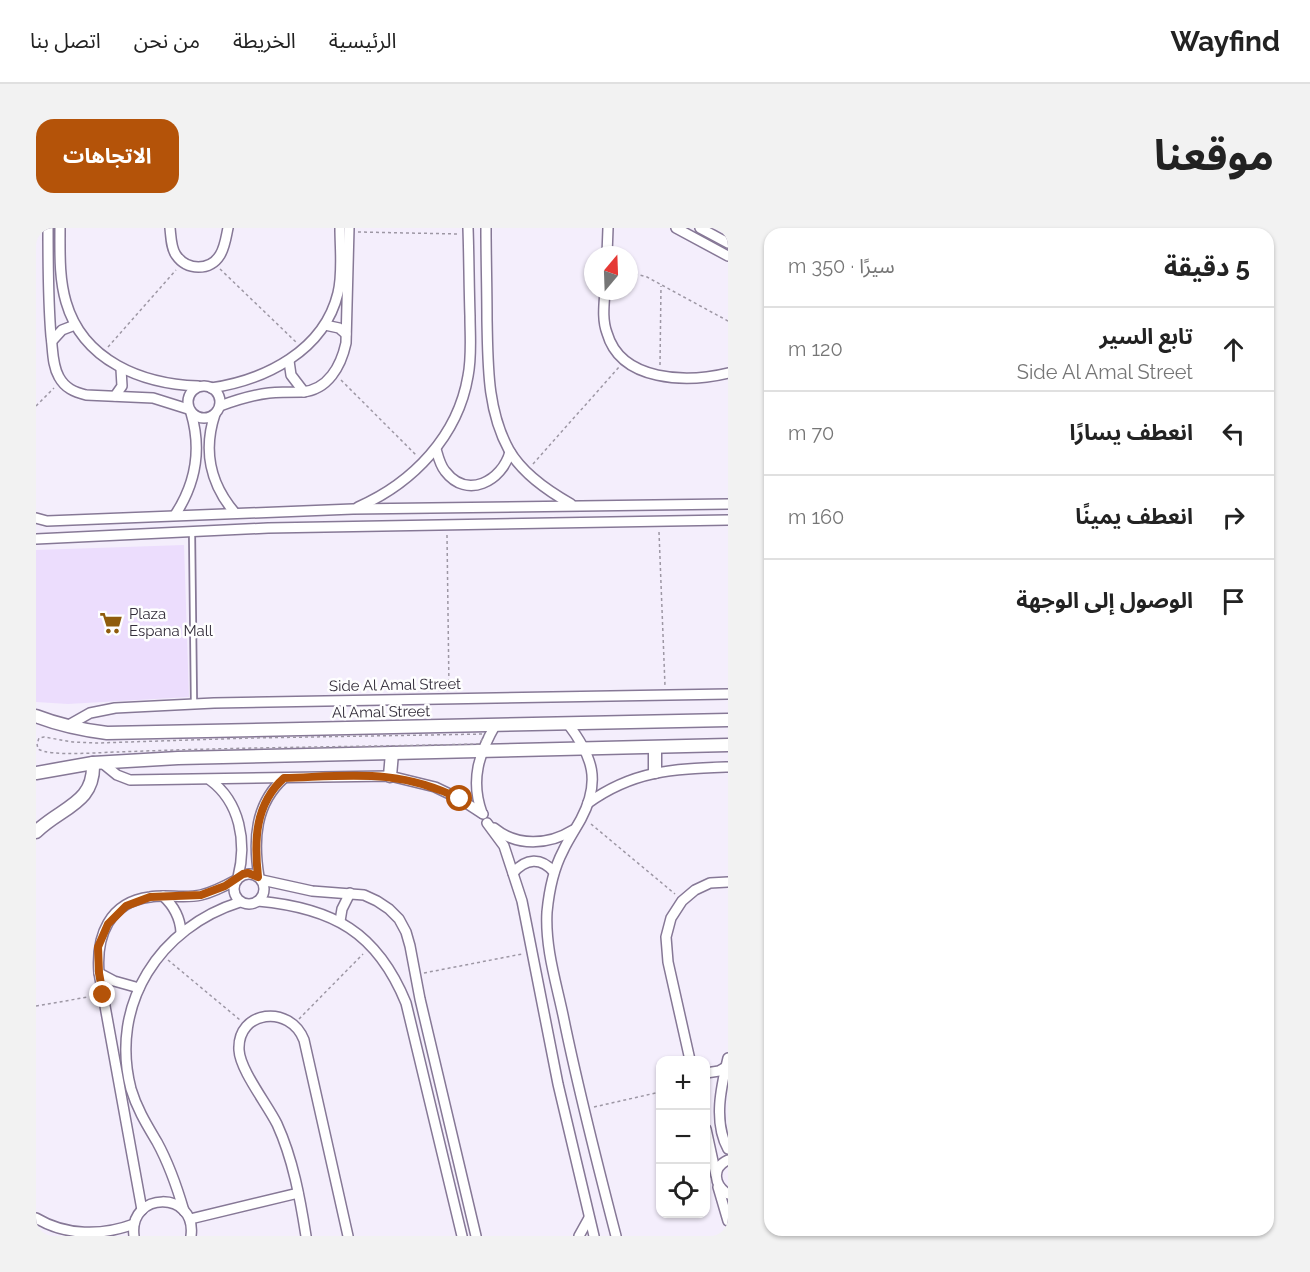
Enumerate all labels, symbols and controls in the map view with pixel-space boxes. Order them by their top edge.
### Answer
text: Wayfind [1170,25,1280,58]
text: اتصل بنا [30,28,101,53]
text: من نحن [134,28,200,53]
text: الخريطة [233,28,296,53]
text: الرئيسية [329,28,396,53]
button: الاتجاهات [36,119,179,193]
text: موقعنا [1154,131,1274,180]
north arrow [584,246,638,300]
text: 5 دقيقة [1164,252,1250,282]
text: سيرًا · 350 m [788,254,895,278]
text: تابع السير [1099,323,1193,349]
icon: ahead [1217,333,1250,366]
text: 120 m [788,337,843,361]
text: Side Al Amal Street [1017,360,1193,384]
icon: left [1217,417,1250,450]
text: انعطف يسارًا [1070,419,1193,445]
text: 70 m [788,421,834,445]
icon: right [1217,501,1250,534]
text: انعطف يمينًا [1075,503,1193,529]
text: 160 m [788,505,844,529]
icon: arrive [1217,585,1250,618]
text: الوصول إلى الوجهة [1016,587,1193,613]
place label: Plaza Espana Mall [129,605,214,640]
supermarket icon: Plaza Espana Mall [98,610,124,636]
street label: Side Al Amal Street [329,675,461,695]
street label: Al Amal Street [332,702,430,722]
route start [446,785,472,811]
route end [89,981,115,1007]
map controls [656,1056,710,1218]
button: + [656,1056,710,1110]
button: − [656,1110,710,1164]
button: locate [656,1164,710,1218]

